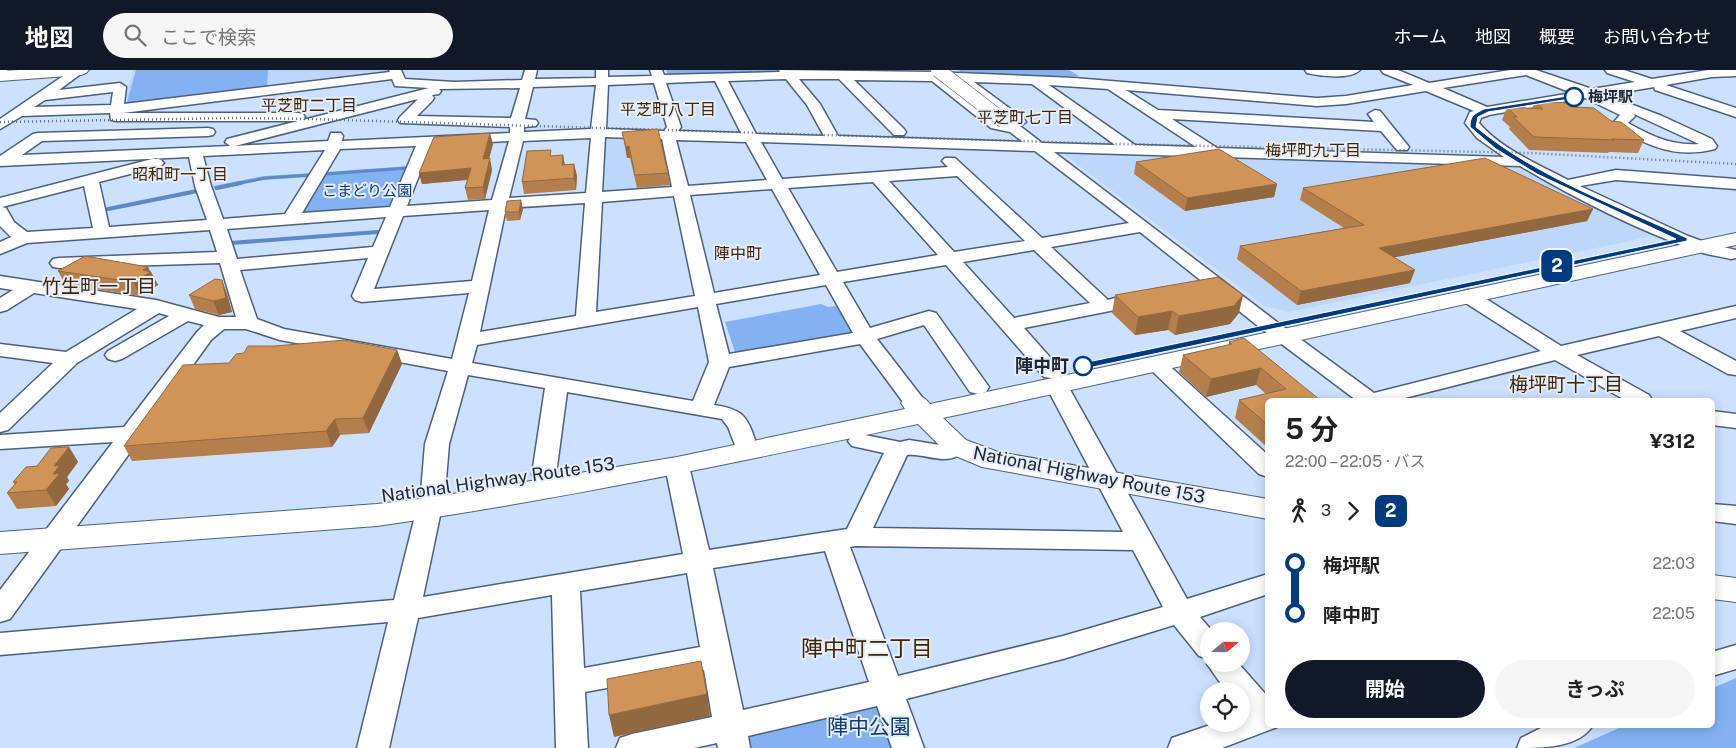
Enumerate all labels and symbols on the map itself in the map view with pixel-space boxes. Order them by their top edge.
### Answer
marker: 梅坪駅 [1564,87,1584,107]
place label: 梅坪駅 [1588,88,1633,105]
district label: 平芝町二丁目 [261,96,357,115]
district label: 平芝町八丁目 [620,100,716,119]
district label: 平芝町七丁目 [977,108,1073,127]
district label: 梅坪町九丁目 [1265,141,1361,160]
district label: 昭和町一丁目 [132,165,228,184]
park label: こまどり公園 [322,182,412,199]
district label: 陣中町 [714,244,762,263]
line badge: 2 [1541,250,1573,282]
district label: 竹生町一丁目 [42,275,156,297]
place label: 陣中町 [1015,355,1069,376]
marker: 陣中町 [1073,356,1093,376]
district label: 梅坪町十丁目 [1509,373,1623,395]
street label: National Highway Route 153 [971,442,1207,507]
street label: National Highway Route 153 [380,453,616,506]
north arrow [1200,622,1250,672]
district label: 陣中町二丁目 [801,635,933,661]
park label: 陣中公園 [827,714,911,739]

